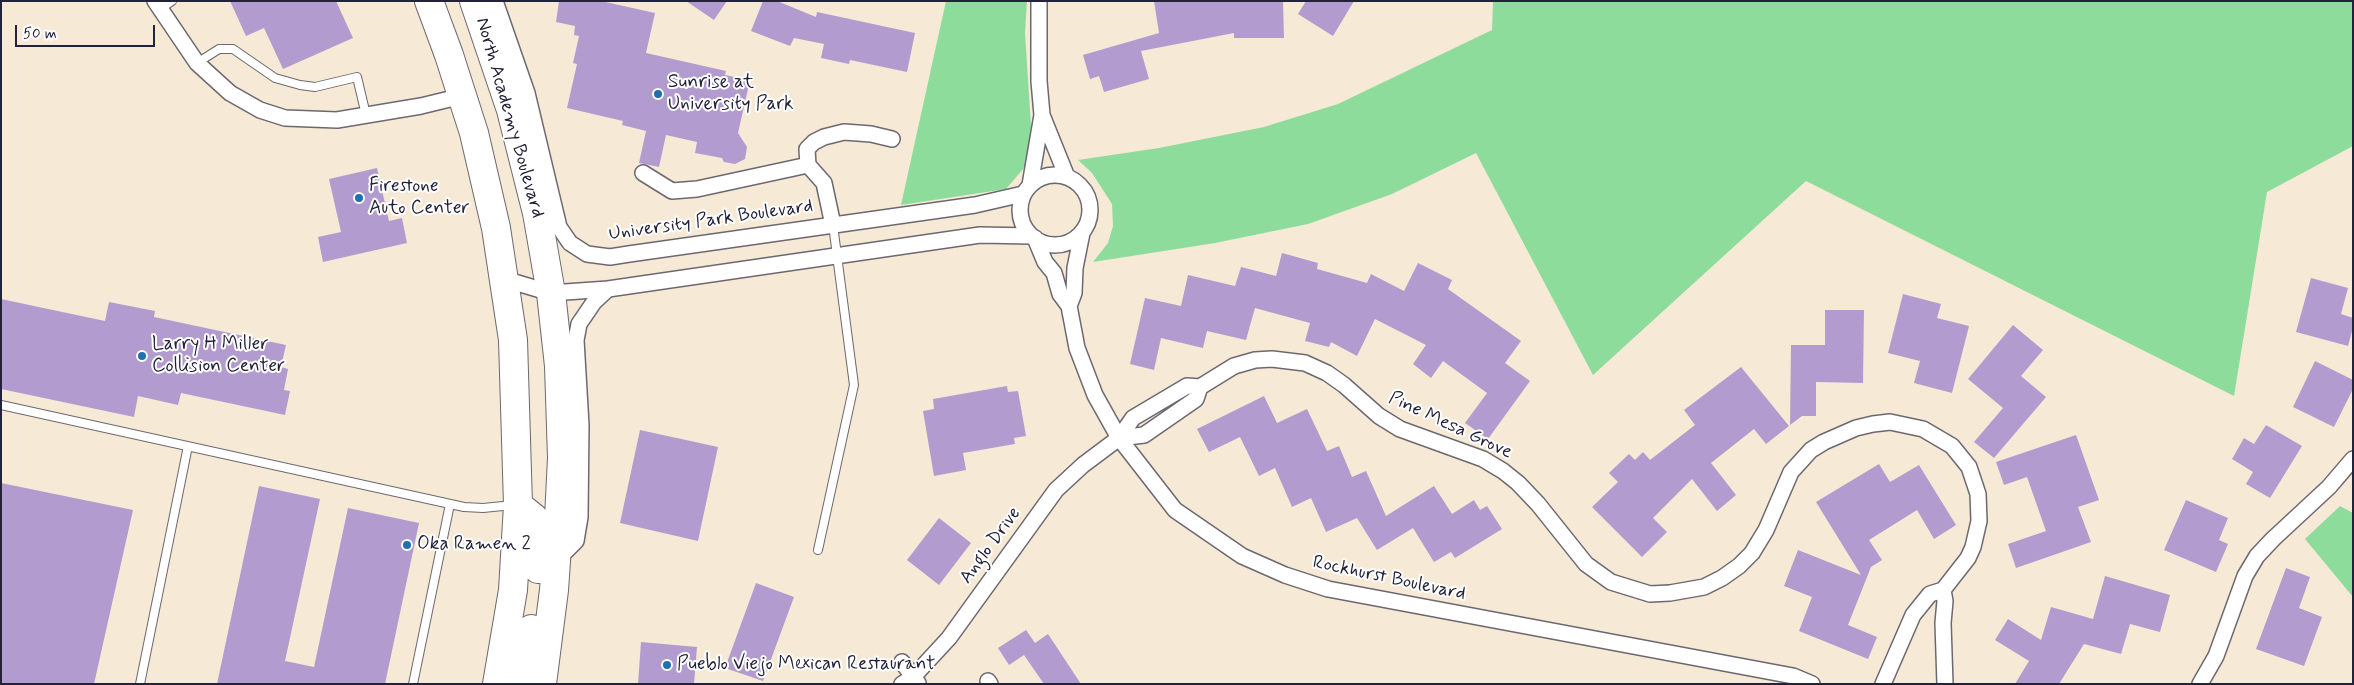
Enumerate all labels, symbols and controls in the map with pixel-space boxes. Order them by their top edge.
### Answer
scale bar [18,15,158,47]
street label: North Academy Boulevard [469,15,549,221]
text: 50 m [23,24,57,44]
place label: Sunrise at University Park [668,72,793,116]
marker: Sunrise at University Park [652,88,664,100]
place label: Firestone Auto Center [369,176,470,220]
marker: Firestone Auto Center [353,192,365,204]
street label: University Park Boulevard [607,195,815,247]
place label: Larry H Miller Collision Center [152,334,285,378]
marker: Larry H Miller Collision Center [136,350,148,362]
street label: Pine Mesa Grove [1385,387,1515,465]
street label: Anglo Drive [956,503,1026,589]
place label: Oka Ramen 2 [417,534,531,556]
marker: Oka Ramen 2 [401,539,413,551]
street label: Rockhurst Boulevard [1311,552,1467,606]
place label: Pueblo Viejo Mexican Restaurant [677,654,935,676]
marker: Pueblo Viejo Mexican Restaurant [661,659,673,671]

